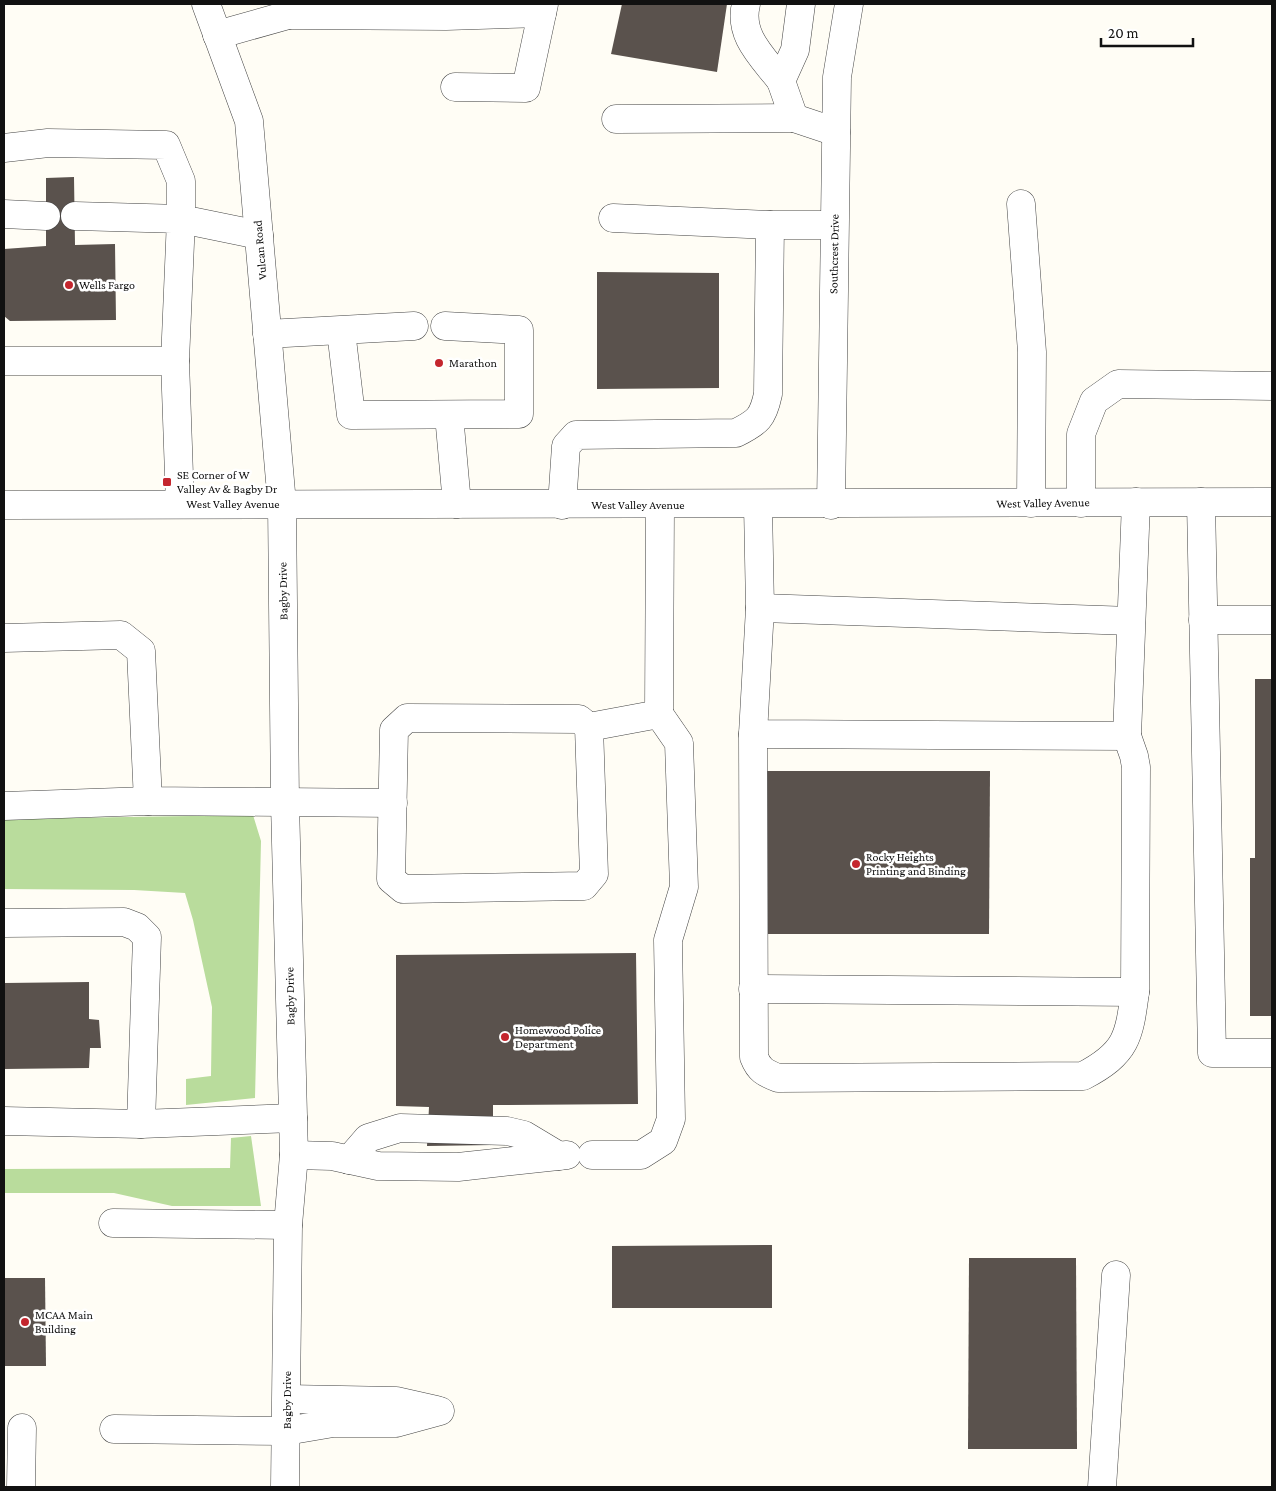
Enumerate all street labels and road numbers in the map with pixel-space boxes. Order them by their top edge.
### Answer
street label: Southcrest Drive [826,214,842,294]
street label: Vulcan Road [250,219,270,280]
street label: West Valley Avenue [996,495,1090,511]
street label: West Valley Avenue [186,497,280,511]
street label: West Valley Avenue [591,498,685,512]
street label: Bagby Drive [275,562,291,620]
street label: Bagby Drive [282,967,298,1025]
street label: Bagby Drive [280,1371,294,1429]

